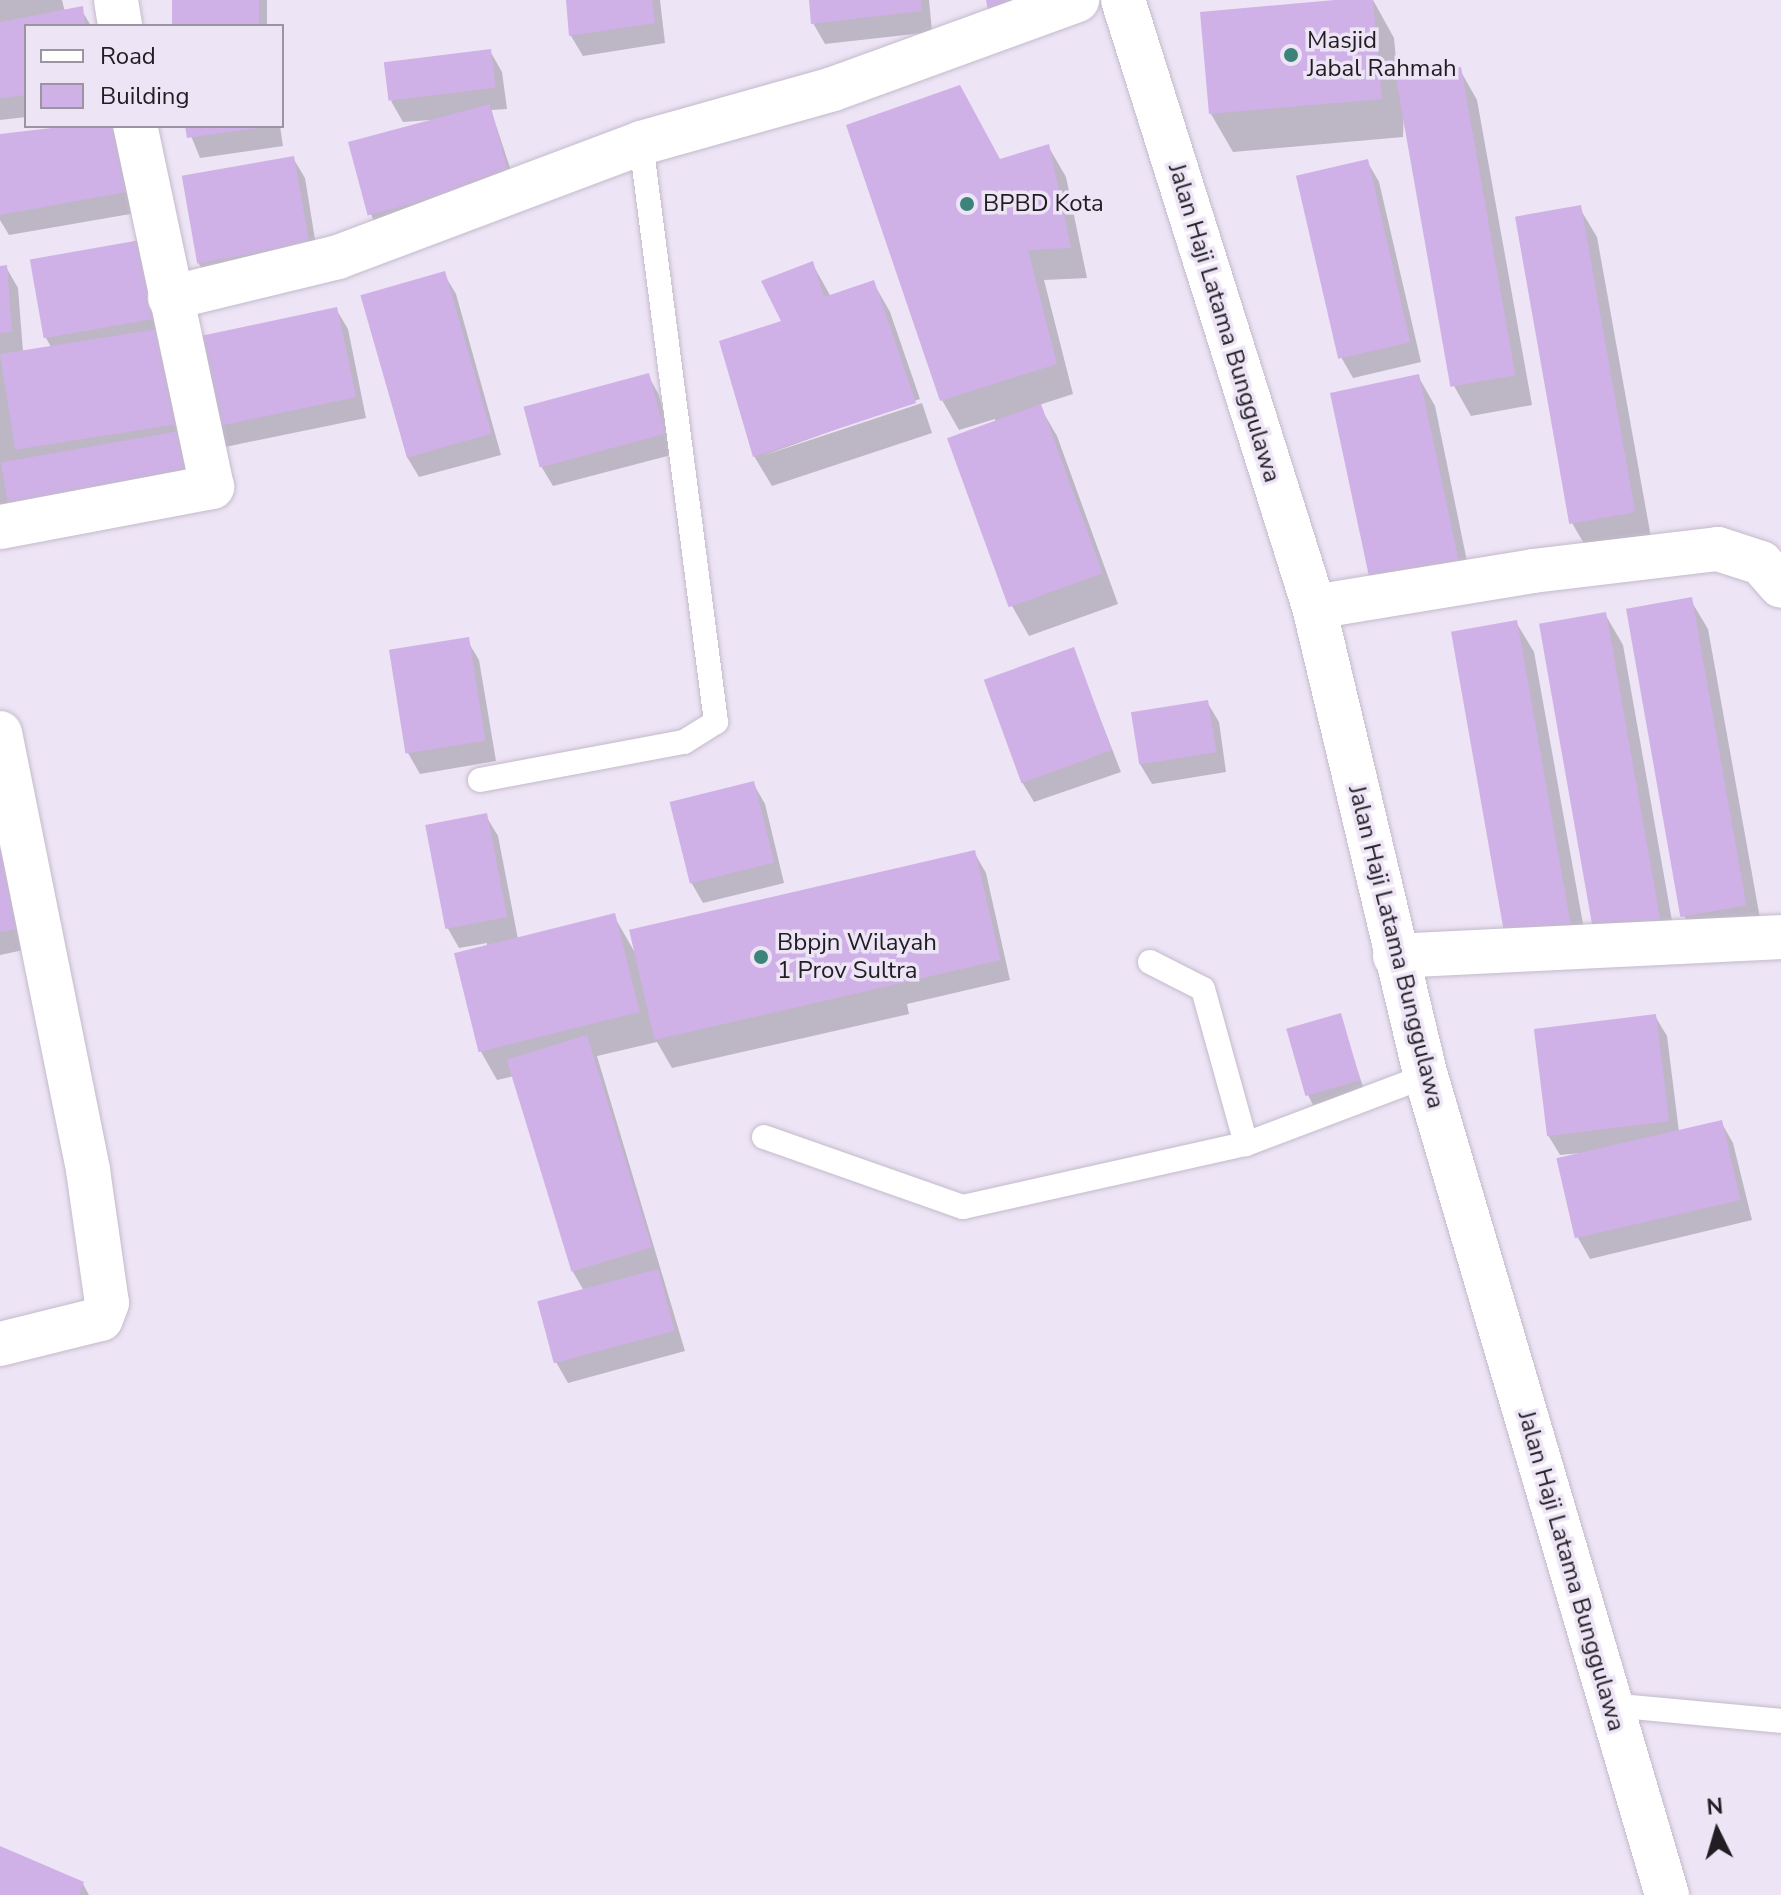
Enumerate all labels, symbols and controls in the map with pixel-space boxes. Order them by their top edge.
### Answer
legend [24,24,284,128]
place label: Masjid Jabal Rahmah [1307,27,1457,83]
text: Road [100,40,156,72]
marker: Masjid Jabal Rahmah [1282,46,1300,64]
text: Building [100,80,190,112]
street label: Jalan Haji Latama Bunggulawa [1162,160,1286,486]
place label: BPBD Kota [983,190,1104,218]
marker: BPBD Kota [958,195,976,213]
street label: Jalan Haji Latama Bunggulawa [1342,782,1450,1112]
place label: Bbpjn Wilayah 1 Prov Sultra [777,929,937,985]
marker: Bbpjn Wilayah 1 Prov Sultra [752,948,770,966]
street label: Jalan Haji Latama Bunggulawa [1511,1407,1631,1735]
north arrow [1677,1791,1757,1871]
text: N [1705,1791,1724,1823]

